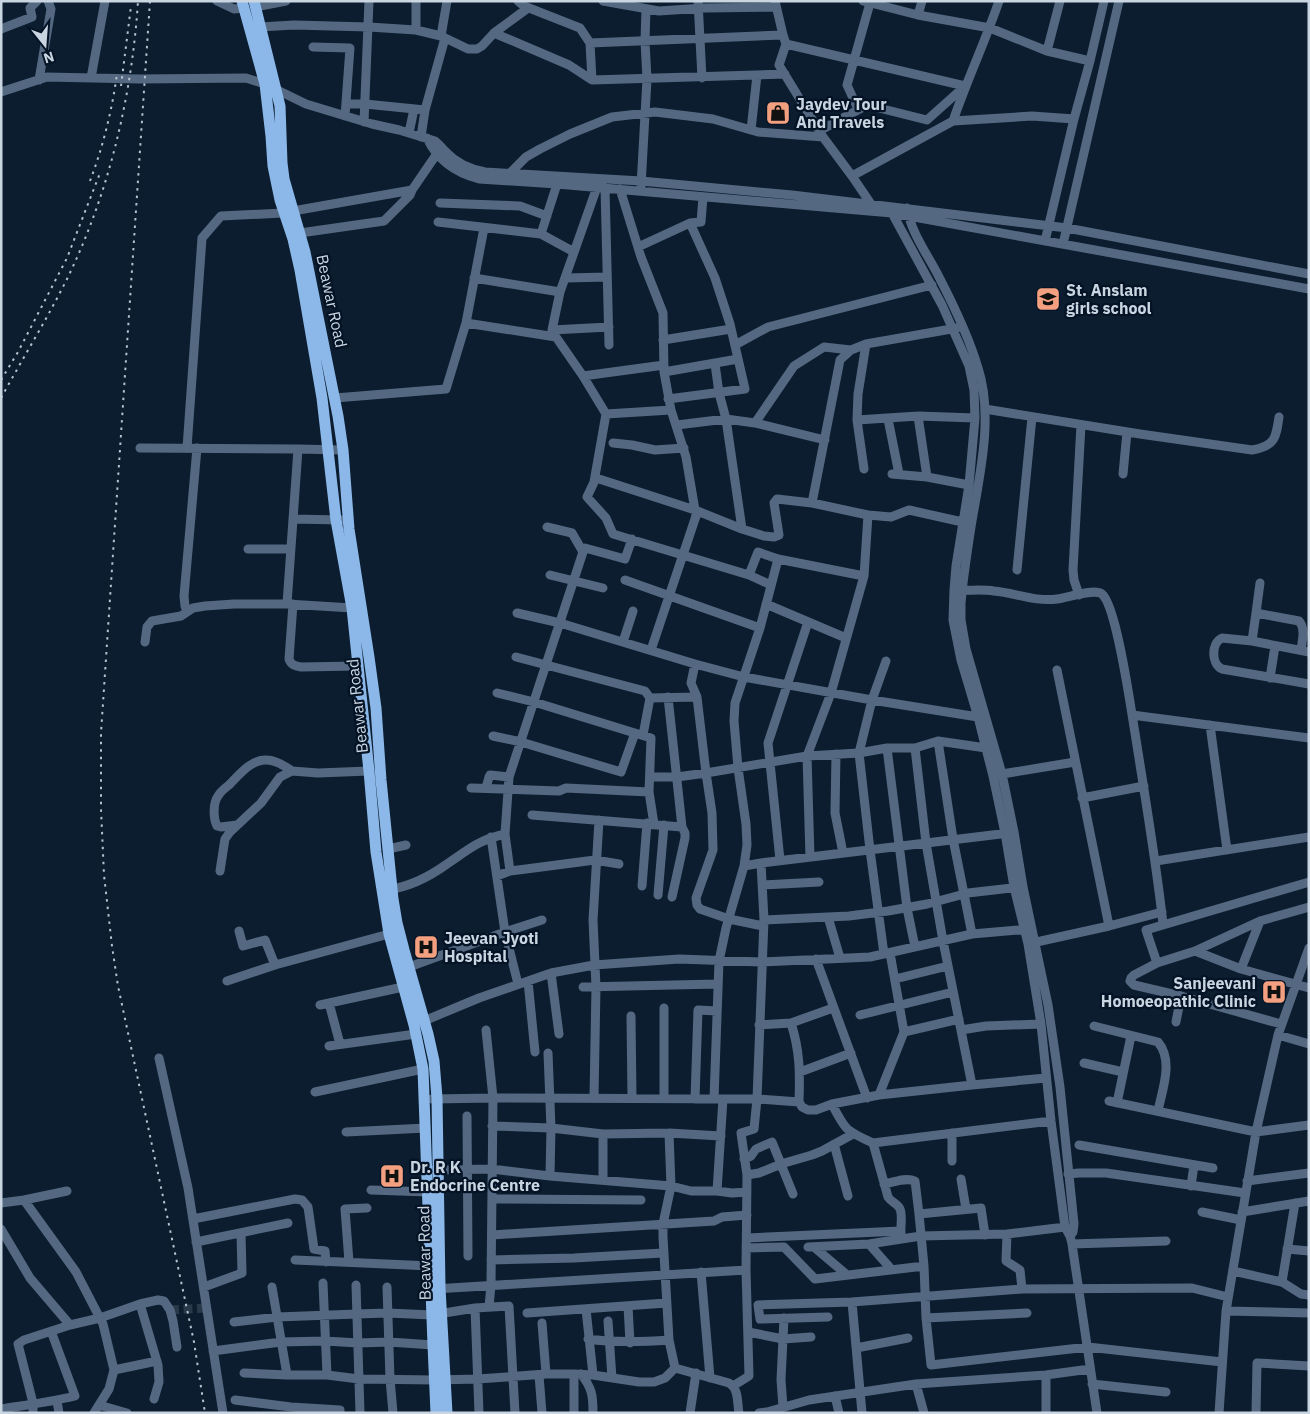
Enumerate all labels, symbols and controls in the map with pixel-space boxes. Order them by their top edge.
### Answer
north arrow [20,20,70,70]
text: N [41,47,56,68]
place label: Jaydev Tour And Travels [796,94,887,132]
shop icon: Jaydev Tour And Travels [765,100,791,126]
street label: Beawar Road [312,253,352,349]
place label: St. Anslam girls school [1066,280,1151,318]
school or university icon: St. Anslam girls school [1035,286,1061,312]
street label: Beawar Road [342,658,372,754]
place label: Jeevan Jyoti Hospital [444,928,539,966]
hospital icon: Jeevan Jyoti Hospital [413,934,439,960]
place label: Sanjeevani Homoeopathic Clinic [1101,973,1256,1011]
hospital icon: Sanjeevani Homoeopathic Clinic [1261,979,1287,1005]
place label: Dr. R K Endocrine Centre [410,1157,540,1195]
hospital icon: Dr. R K Endocrine Centre [379,1163,405,1189]
street label: Beawar Road [413,1205,435,1301]

